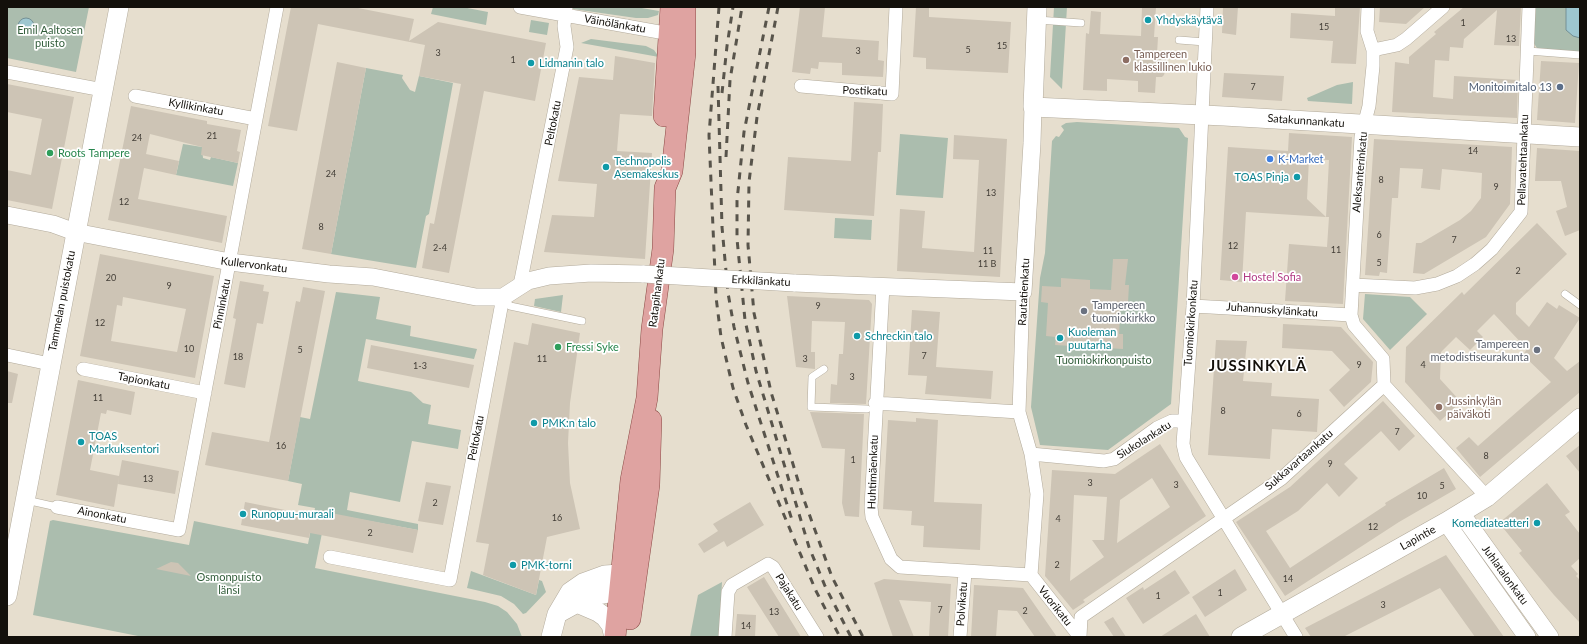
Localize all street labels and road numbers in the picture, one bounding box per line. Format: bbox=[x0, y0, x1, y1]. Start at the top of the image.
street label: Väinölänkatu bbox=[583, 12, 647, 36]
street label: Postikatu bbox=[842, 84, 888, 98]
street label: Kyllikinkatu bbox=[167, 96, 225, 118]
street label: Peltokatu bbox=[542, 99, 564, 147]
street label: Satakunnankatu bbox=[1267, 112, 1345, 130]
street label: Pellavatehtaankatu bbox=[1515, 114, 1531, 206]
street label: Aleksanterinkatu bbox=[1350, 131, 1370, 213]
street label: Tammelan puistokatu bbox=[46, 249, 78, 353]
street label: Kullervonkatu bbox=[220, 254, 288, 276]
street label: Ratapihankatu bbox=[646, 258, 668, 328]
street label: Rautatienkatu bbox=[1016, 258, 1032, 326]
street label: Erkkilänkatu bbox=[731, 273, 791, 289]
street label: Pinninkatu bbox=[211, 278, 233, 330]
street label: Tuomiokirkonkatu bbox=[1181, 279, 1201, 367]
street label: Juhannuskylänkatu bbox=[1226, 300, 1318, 320]
street label: Tapionkatu bbox=[117, 369, 171, 393]
street label: Peltokatu bbox=[465, 414, 487, 462]
street label: Siukolankatu bbox=[1114, 418, 1174, 462]
street label: Sukkavartaankatu bbox=[1262, 427, 1336, 493]
street label: Huhtimäenkatu bbox=[865, 434, 881, 510]
street label: Ainonkatu bbox=[76, 504, 128, 526]
street label: Lapintie bbox=[1398, 523, 1438, 553]
street label: Juhlatalonkatu bbox=[1479, 543, 1531, 607]
street label: Pajakatu bbox=[773, 571, 805, 613]
street label: Polvikatu bbox=[954, 581, 970, 627]
street label: Vuorikatu bbox=[1035, 583, 1075, 629]

